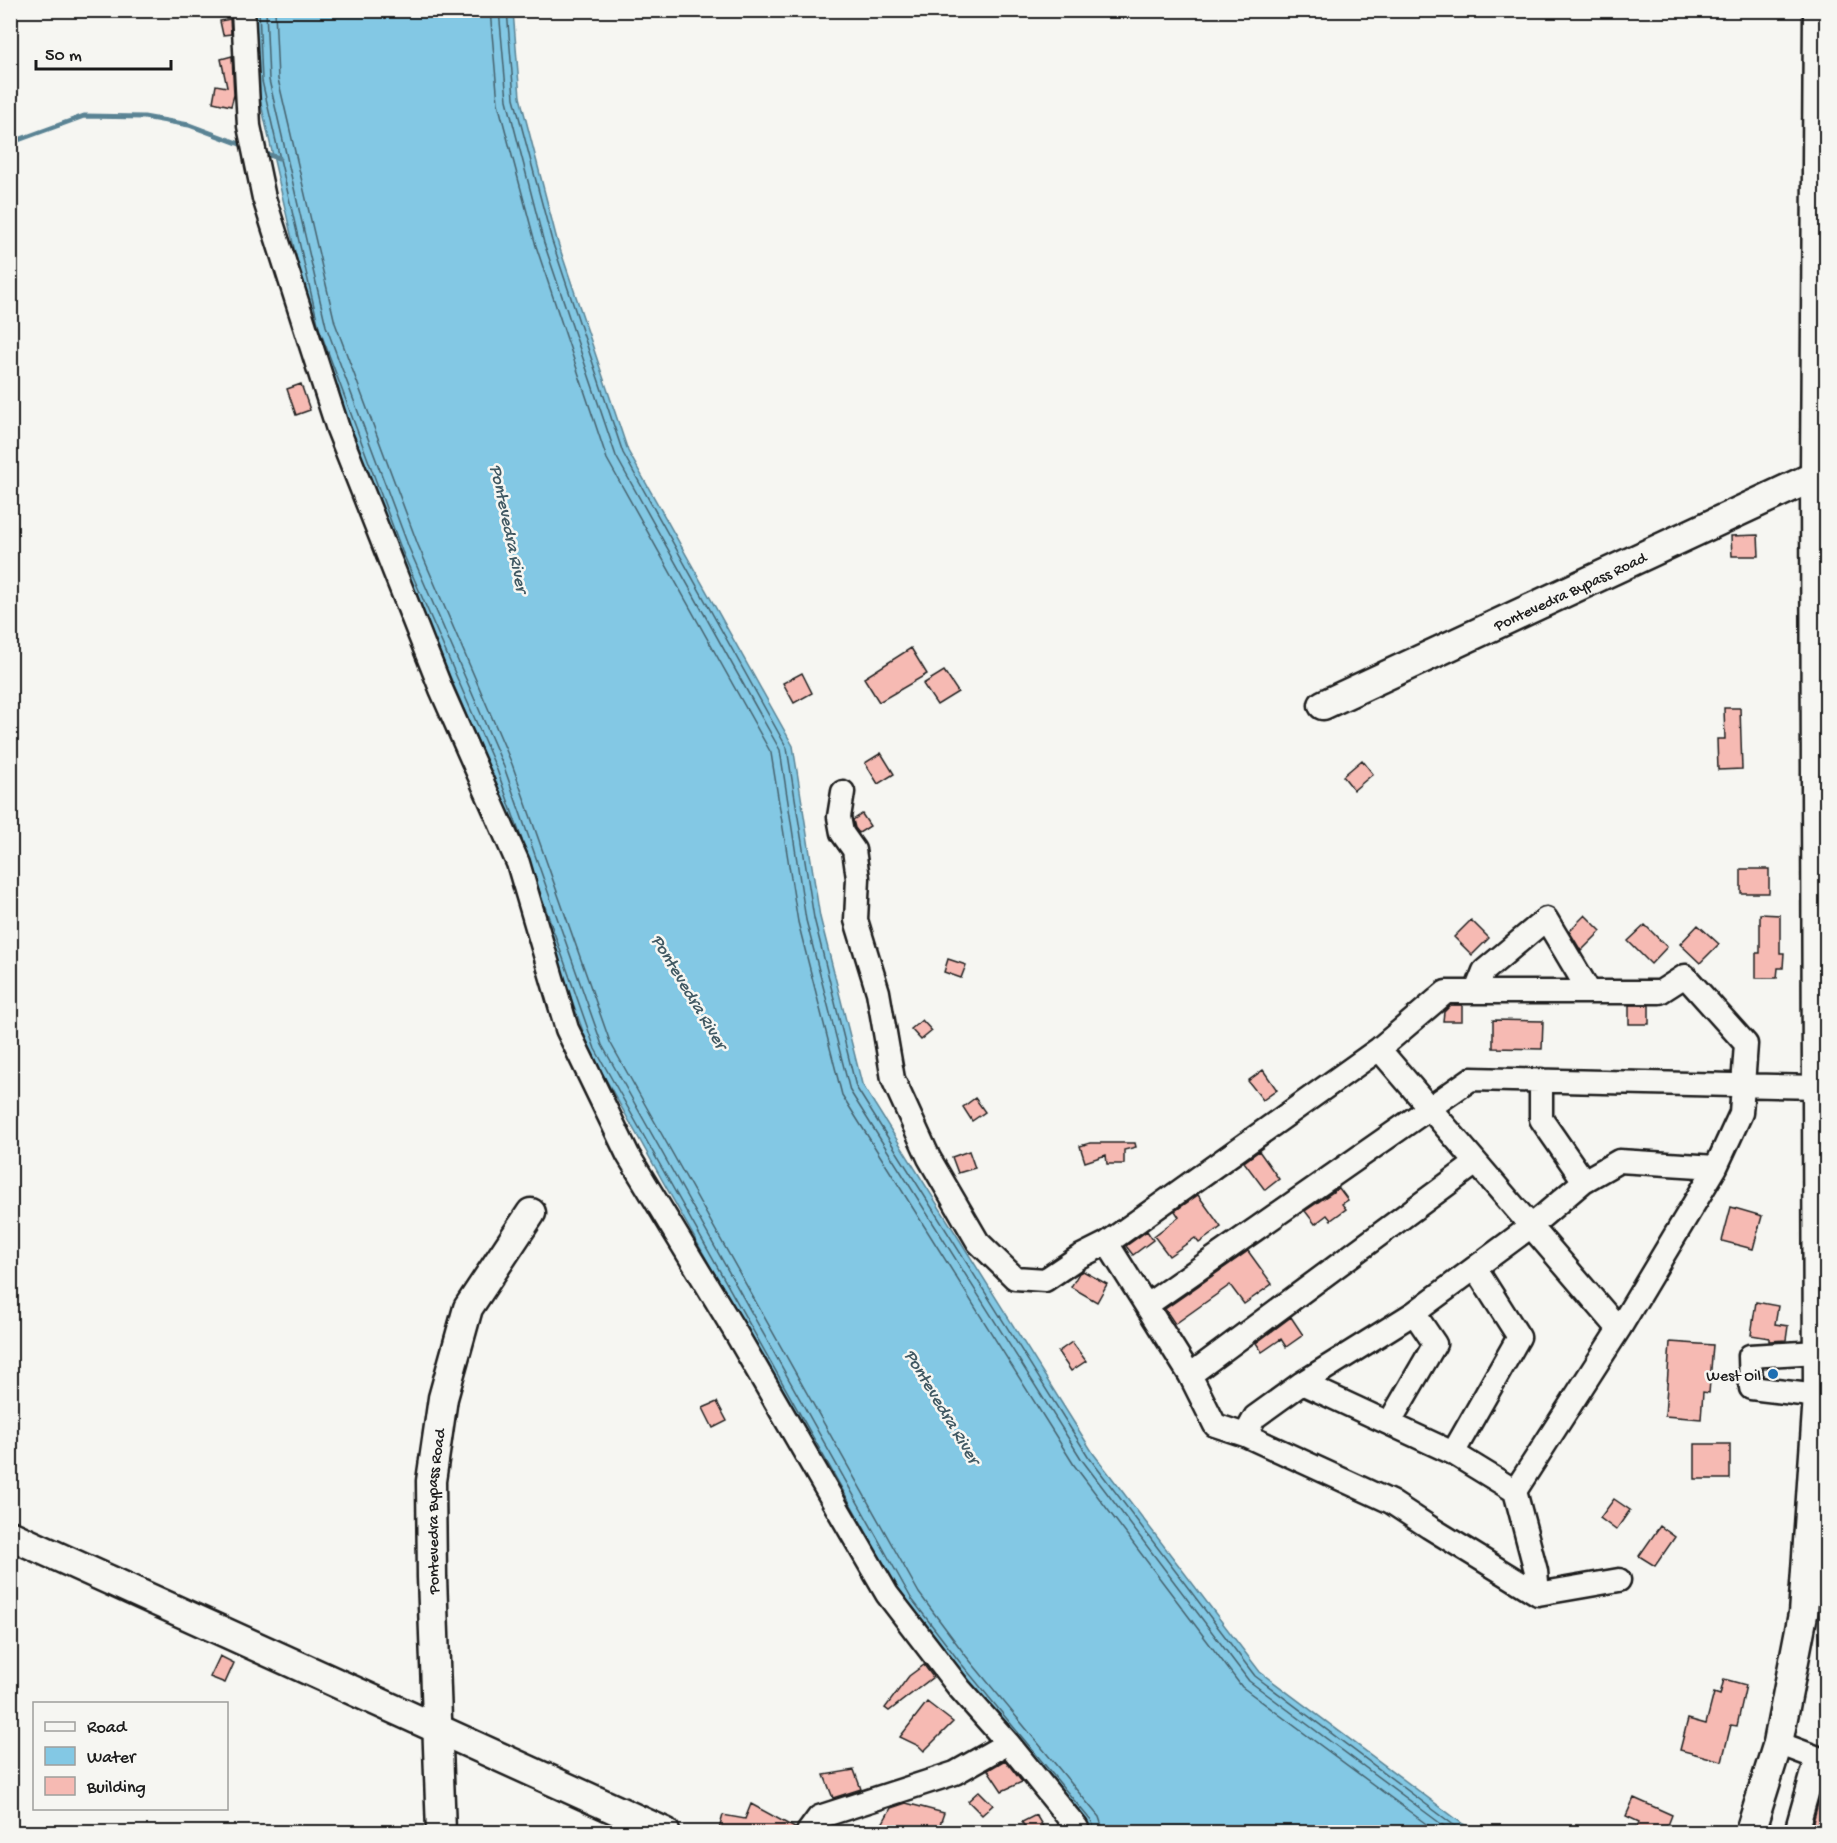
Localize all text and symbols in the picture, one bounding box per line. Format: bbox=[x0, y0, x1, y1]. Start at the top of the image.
scale bar bbox=[36, 33, 171, 71]
text: 50 m bbox=[45, 46, 82, 67]
water label: Pontevedra River bbox=[484, 463, 532, 598]
street label: Pontevedra Bypass Road bbox=[1491, 549, 1652, 637]
water label: Pontevedra River bbox=[645, 931, 732, 1056]
water label: Pontevedra River bbox=[898, 1346, 985, 1471]
marker: West Oil bbox=[1766, 1367, 1780, 1381]
place label: West Oil bbox=[1706, 1368, 1761, 1387]
street label: Pontevedra Bypass Road bbox=[425, 1426, 452, 1595]
legend bbox=[33, 1702, 228, 1810]
text: Road bbox=[87, 1718, 128, 1739]
text: Water bbox=[87, 1748, 137, 1769]
text: Building bbox=[86, 1778, 146, 1799]

